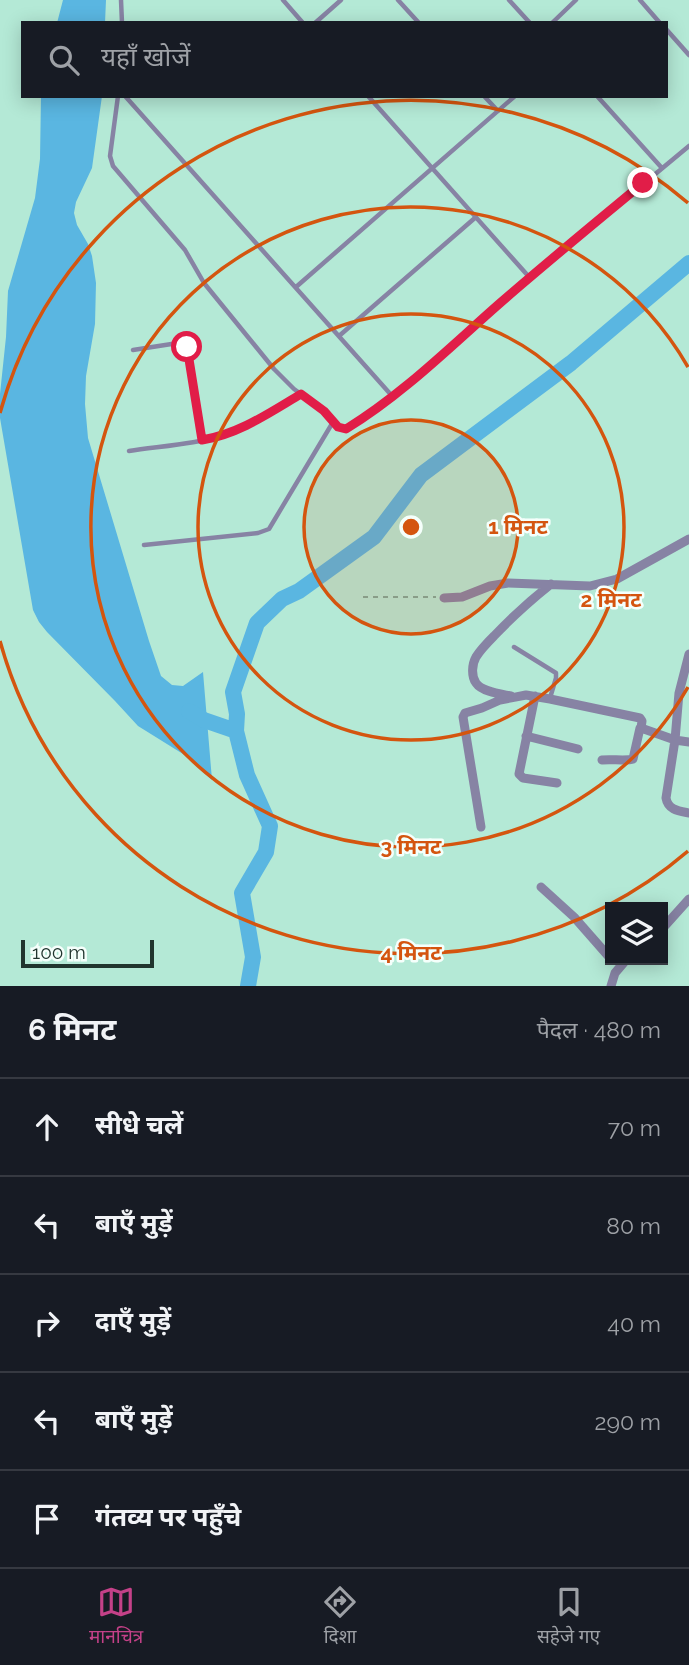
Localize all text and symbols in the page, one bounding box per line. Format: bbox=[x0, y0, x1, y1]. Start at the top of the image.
search box bbox=[21, 21, 668, 98]
icon: search bbox=[45, 41, 83, 79]
text: यहाँ खोजें bbox=[101, 42, 191, 72]
route end bbox=[627, 167, 658, 198]
route start bbox=[171, 331, 202, 362]
text: 1 मिनट bbox=[488, 514, 548, 539]
centre of rings bbox=[399, 515, 423, 539]
text: 2 मिनट bbox=[581, 587, 642, 612]
text: 3 मिनट bbox=[381, 834, 442, 859]
map controls bbox=[605, 902, 668, 965]
button: layers bbox=[605, 902, 668, 965]
scale bar bbox=[21, 937, 154, 969]
text: 4 मिनट bbox=[380, 940, 442, 965]
text: 100 m bbox=[32, 941, 86, 963]
text: 6 मिनट bbox=[28, 1012, 116, 1047]
text: पैदल · 480 m bbox=[537, 1016, 661, 1043]
icon: ahead bbox=[28, 1108, 66, 1146]
text: सीधे चलें bbox=[95, 1110, 183, 1140]
text: 70 m bbox=[608, 1114, 661, 1141]
icon: left bbox=[28, 1206, 66, 1244]
text: बाएँ मुड़ें bbox=[95, 1208, 173, 1238]
text: 80 m bbox=[606, 1212, 661, 1239]
icon: right bbox=[28, 1304, 66, 1342]
text: दाएँ मुड़ें bbox=[95, 1306, 171, 1336]
text: 40 m bbox=[607, 1310, 661, 1337]
icon: left bbox=[28, 1402, 66, 1440]
text: बाएँ मुड़ें bbox=[95, 1404, 173, 1434]
text: 290 m bbox=[594, 1408, 661, 1435]
icon: arrive bbox=[28, 1500, 66, 1538]
text: गंतव्य पर पहुँचे bbox=[95, 1502, 241, 1532]
tab: मानचित्र bbox=[89, 1583, 143, 1651]
tab: दिशा bbox=[321, 1583, 359, 1651]
tab: सहेजे गए bbox=[537, 1583, 600, 1651]

